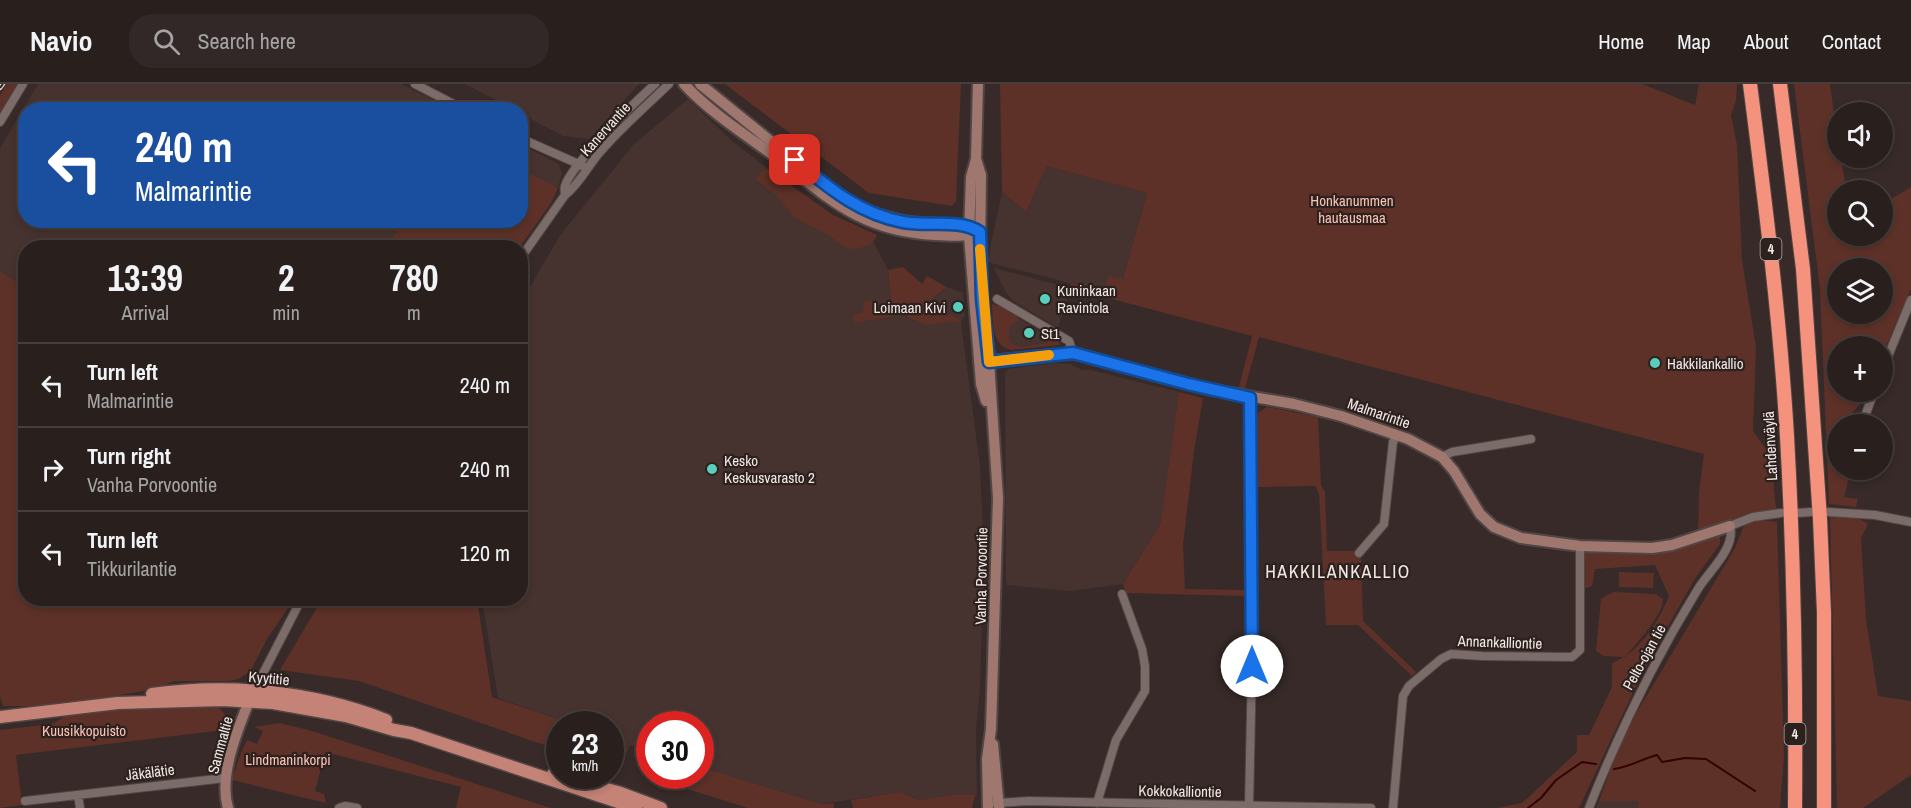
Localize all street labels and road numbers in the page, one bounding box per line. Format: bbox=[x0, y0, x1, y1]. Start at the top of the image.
street label: Kanervantie bbox=[575, 97, 635, 161]
road number: 4 bbox=[1760, 238, 1782, 260]
street label: Malmarintie bbox=[1345, 393, 1413, 434]
street label: Lahdenväylä bbox=[1758, 410, 1782, 481]
street label: Vanha Porvoontie bbox=[970, 527, 992, 625]
street label: Pelto-ojan tie bbox=[1617, 620, 1671, 694]
street label: Annankalliontie bbox=[1456, 630, 1543, 654]
street label: Kyytitie bbox=[248, 666, 291, 690]
street label: Sammaltie bbox=[202, 714, 238, 776]
road number: 4 bbox=[1784, 723, 1806, 745]
street label: Jäkälätie bbox=[124, 759, 176, 785]
street label: Kokkokalliontie bbox=[1138, 780, 1222, 802]

